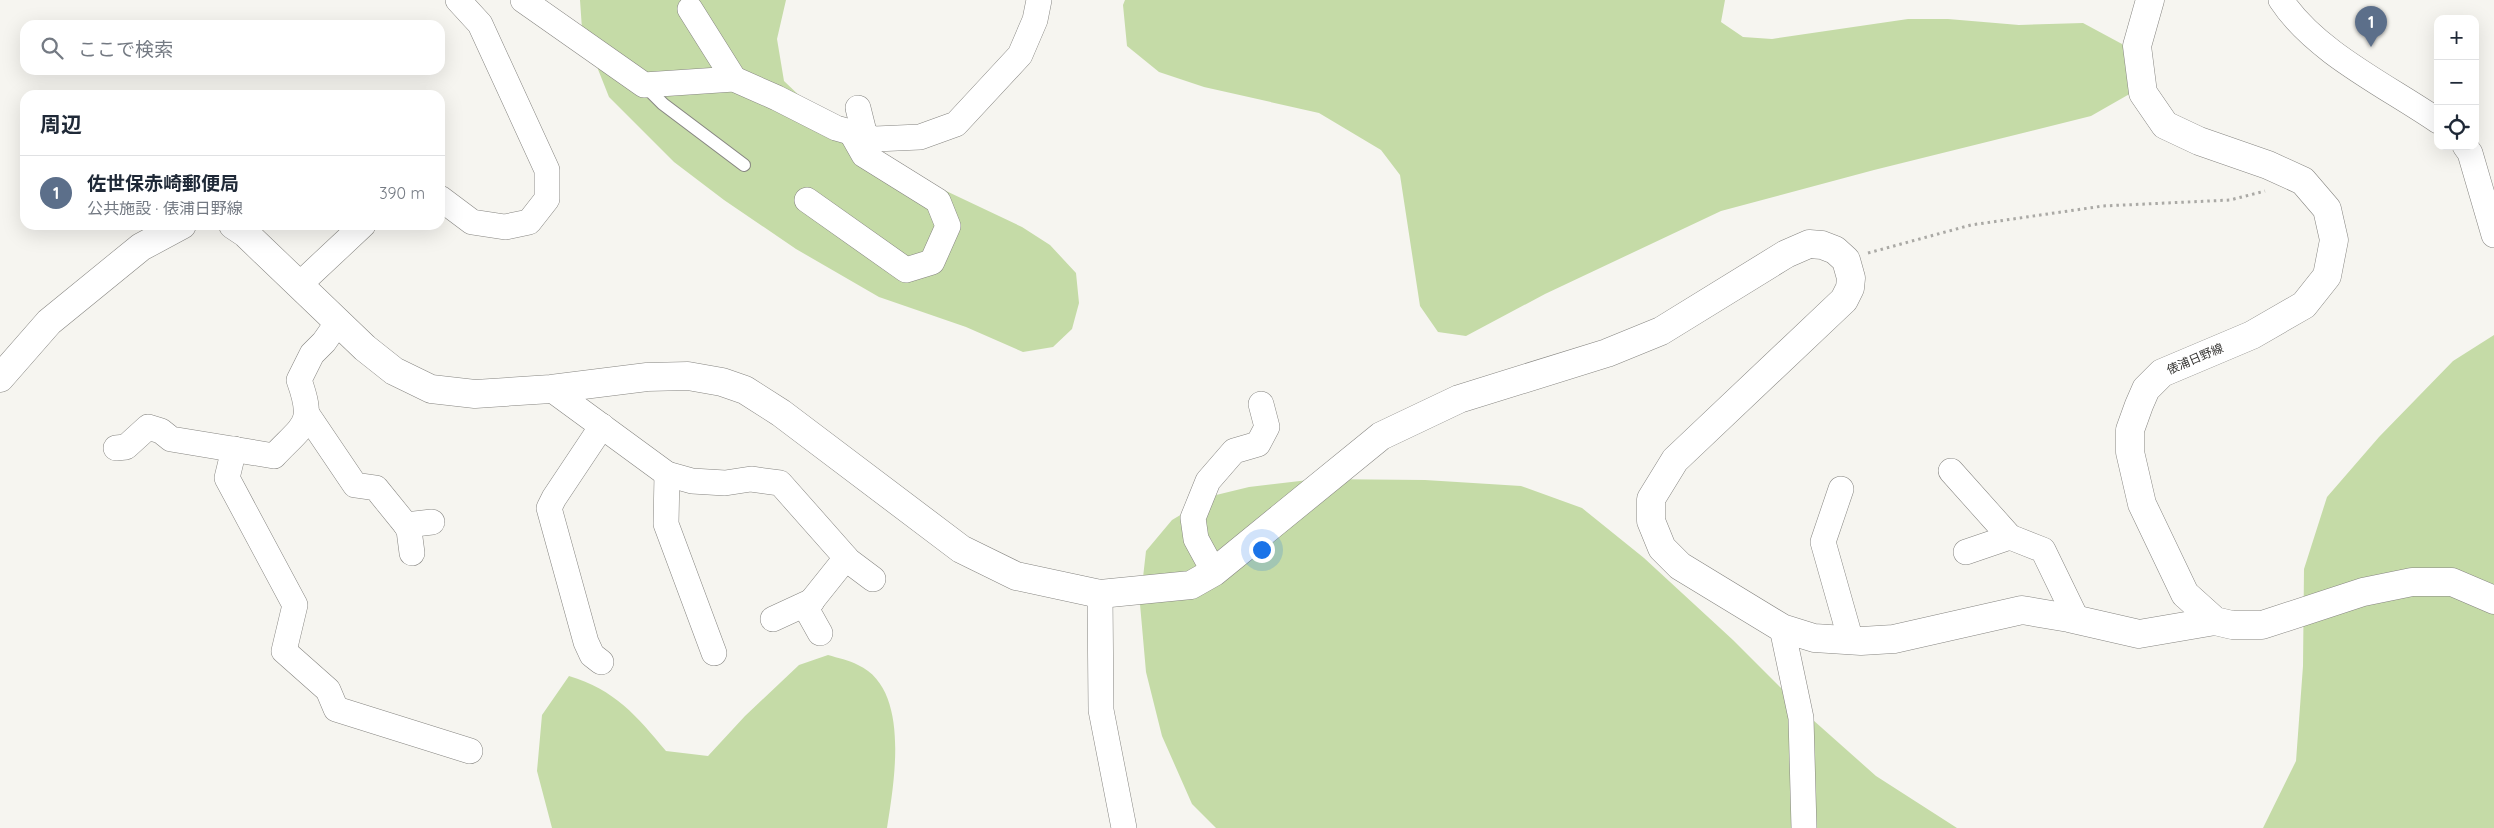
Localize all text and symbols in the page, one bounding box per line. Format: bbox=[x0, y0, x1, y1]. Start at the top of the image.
pin: 1 bbox=[2355, 6, 2387, 47]
map controls bbox=[2434, 15, 2479, 150]
button: + bbox=[2434, 15, 2479, 60]
search box bbox=[20, 20, 445, 75]
icon: search bbox=[38, 34, 66, 62]
text: ここで検索 bbox=[78, 37, 173, 61]
button: − bbox=[2434, 60, 2479, 105]
button: locate bbox=[2434, 105, 2479, 150]
text: 周辺 bbox=[40, 111, 82, 137]
text: 佐世保赤崎郵便局 bbox=[87, 171, 239, 195]
text: 1 bbox=[53, 183, 59, 203]
text: 390 m bbox=[379, 183, 425, 203]
text: 公共施設 · 俵浦日野線 bbox=[87, 198, 243, 218]
street label: 俵浦日野線 bbox=[2164, 340, 2225, 377]
your location bbox=[1249, 537, 1275, 563]

